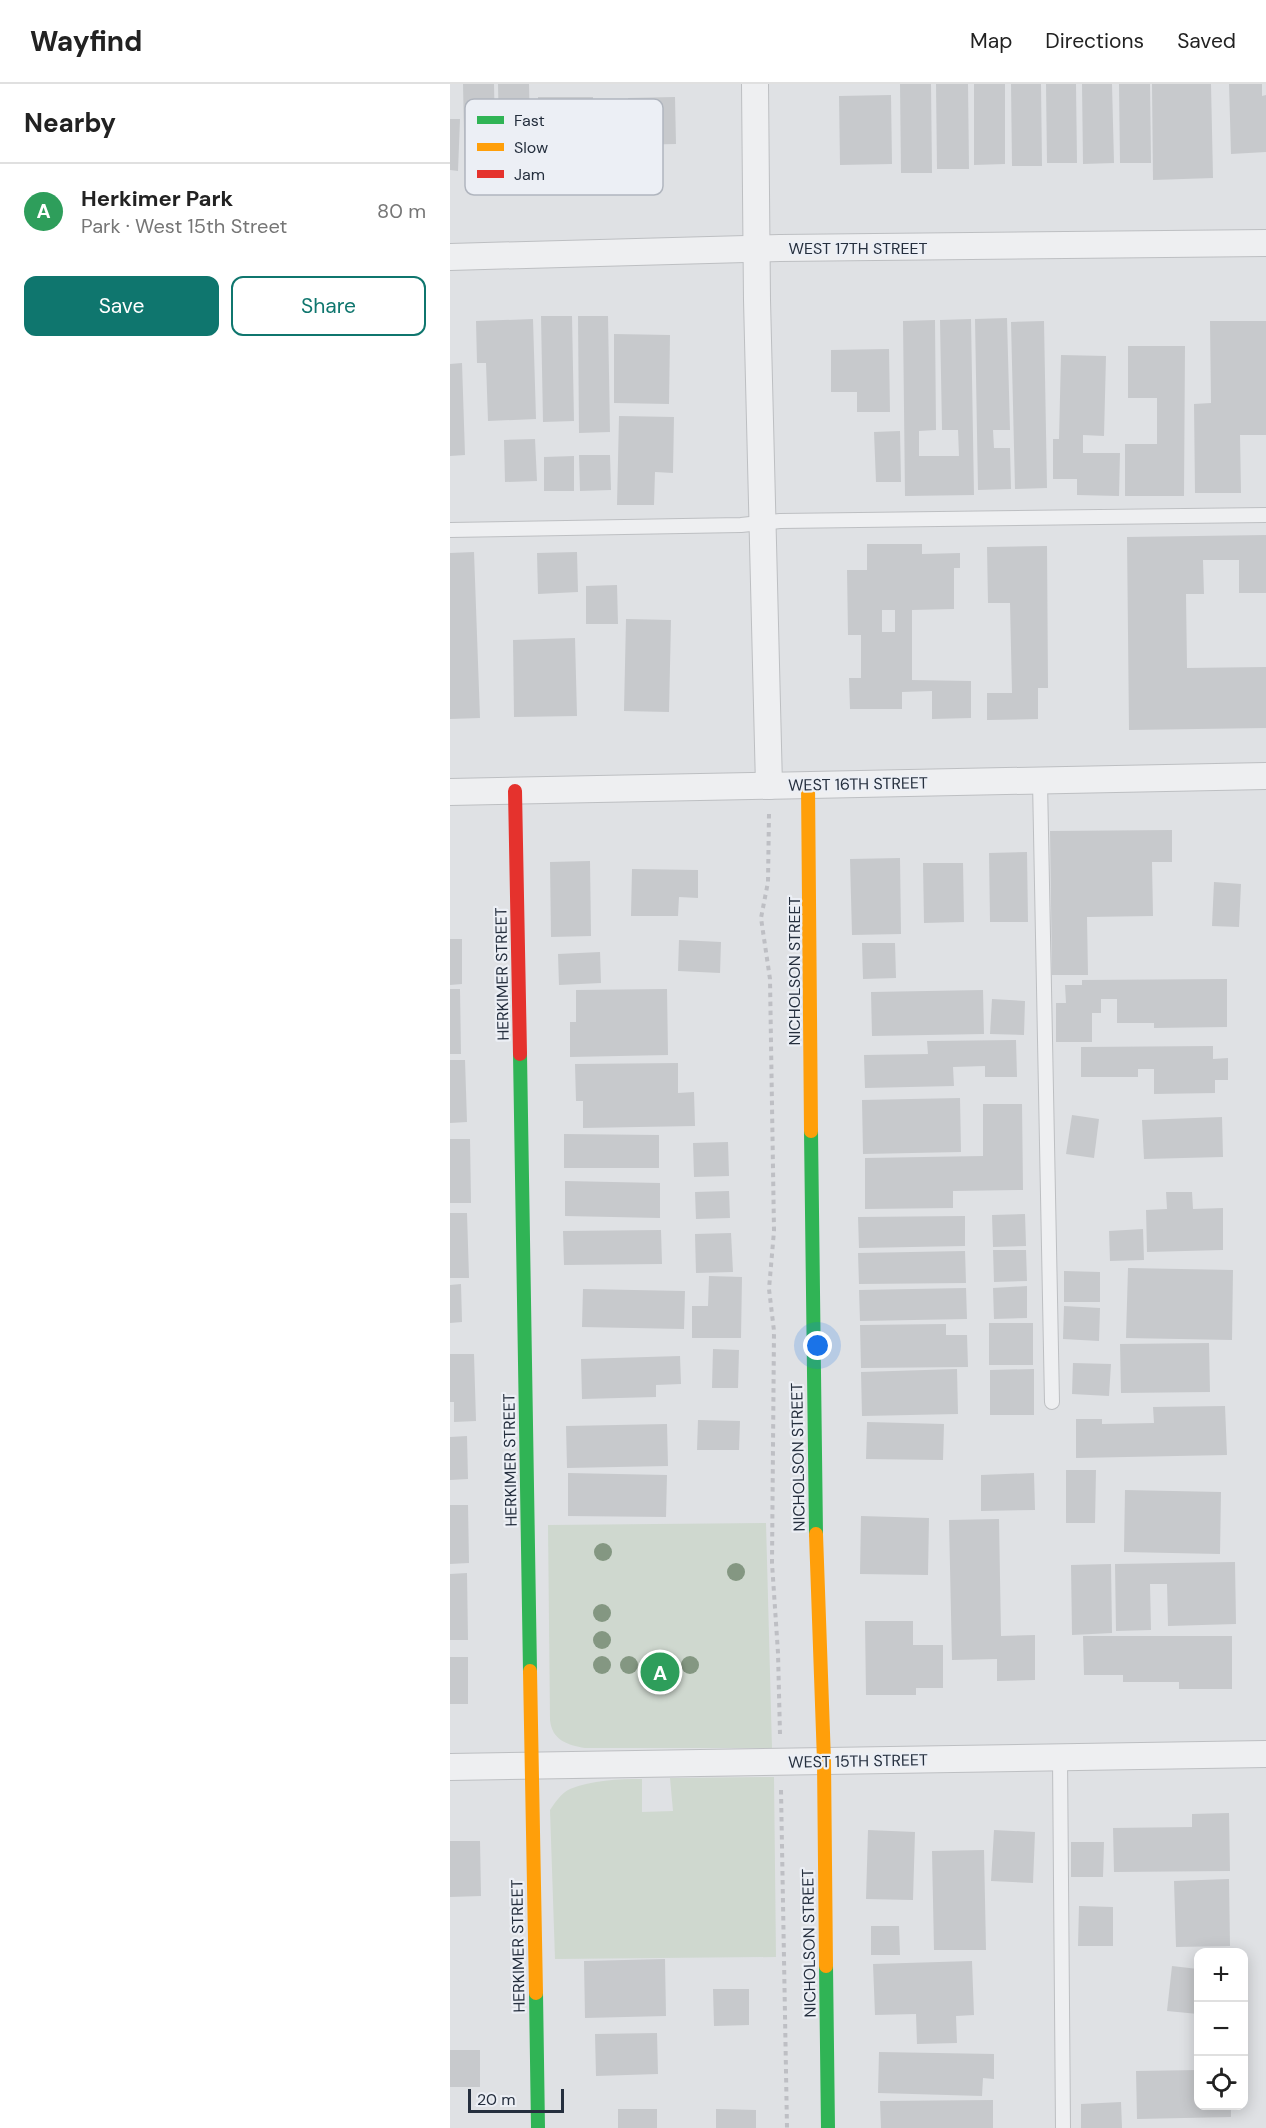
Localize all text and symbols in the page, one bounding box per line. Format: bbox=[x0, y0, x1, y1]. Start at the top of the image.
text: Wayfind bbox=[30, 23, 142, 60]
text: Map bbox=[970, 27, 1012, 55]
text: Directions bbox=[1045, 27, 1144, 55]
text: Saved bbox=[1177, 27, 1236, 55]
legend bbox=[465, 99, 663, 195]
text: Nearby bbox=[24, 106, 116, 140]
text: Fast bbox=[514, 110, 545, 131]
text: Slow bbox=[514, 137, 548, 158]
text: Jam bbox=[514, 164, 545, 185]
text: Herkimer Park bbox=[81, 184, 233, 213]
text: A bbox=[36, 198, 51, 224]
text: 80 m bbox=[377, 198, 426, 224]
text: Park · West 15th Street bbox=[81, 213, 287, 239]
street label: WEST 17TH STREET bbox=[789, 238, 928, 259]
button: Save bbox=[24, 276, 219, 336]
button: Share bbox=[231, 276, 426, 336]
street label: WEST 16TH STREET bbox=[788, 772, 928, 796]
street label: NICHOLSON STREET bbox=[784, 896, 805, 1046]
street label: HERKIMER STREET bbox=[490, 907, 514, 1041]
your location bbox=[803, 1331, 832, 1360]
street label: NICHOLSON STREET bbox=[786, 1382, 810, 1532]
street label: HERKIMER STREET bbox=[498, 1393, 522, 1527]
pin: A bbox=[640, 1650, 680, 1694]
street label: WEST 15TH STREET bbox=[788, 1749, 928, 1773]
street label: NICHOLSON STREET bbox=[797, 1868, 821, 2018]
street label: HERKIMER STREET bbox=[506, 1879, 530, 2013]
map controls bbox=[1194, 1948, 1248, 2110]
button: + bbox=[1194, 1948, 1248, 2002]
button: − bbox=[1194, 2002, 1248, 2056]
button: locate bbox=[1194, 2056, 1248, 2110]
scale bar bbox=[468, 2086, 564, 2114]
text: 20 m bbox=[477, 2089, 516, 2110]

